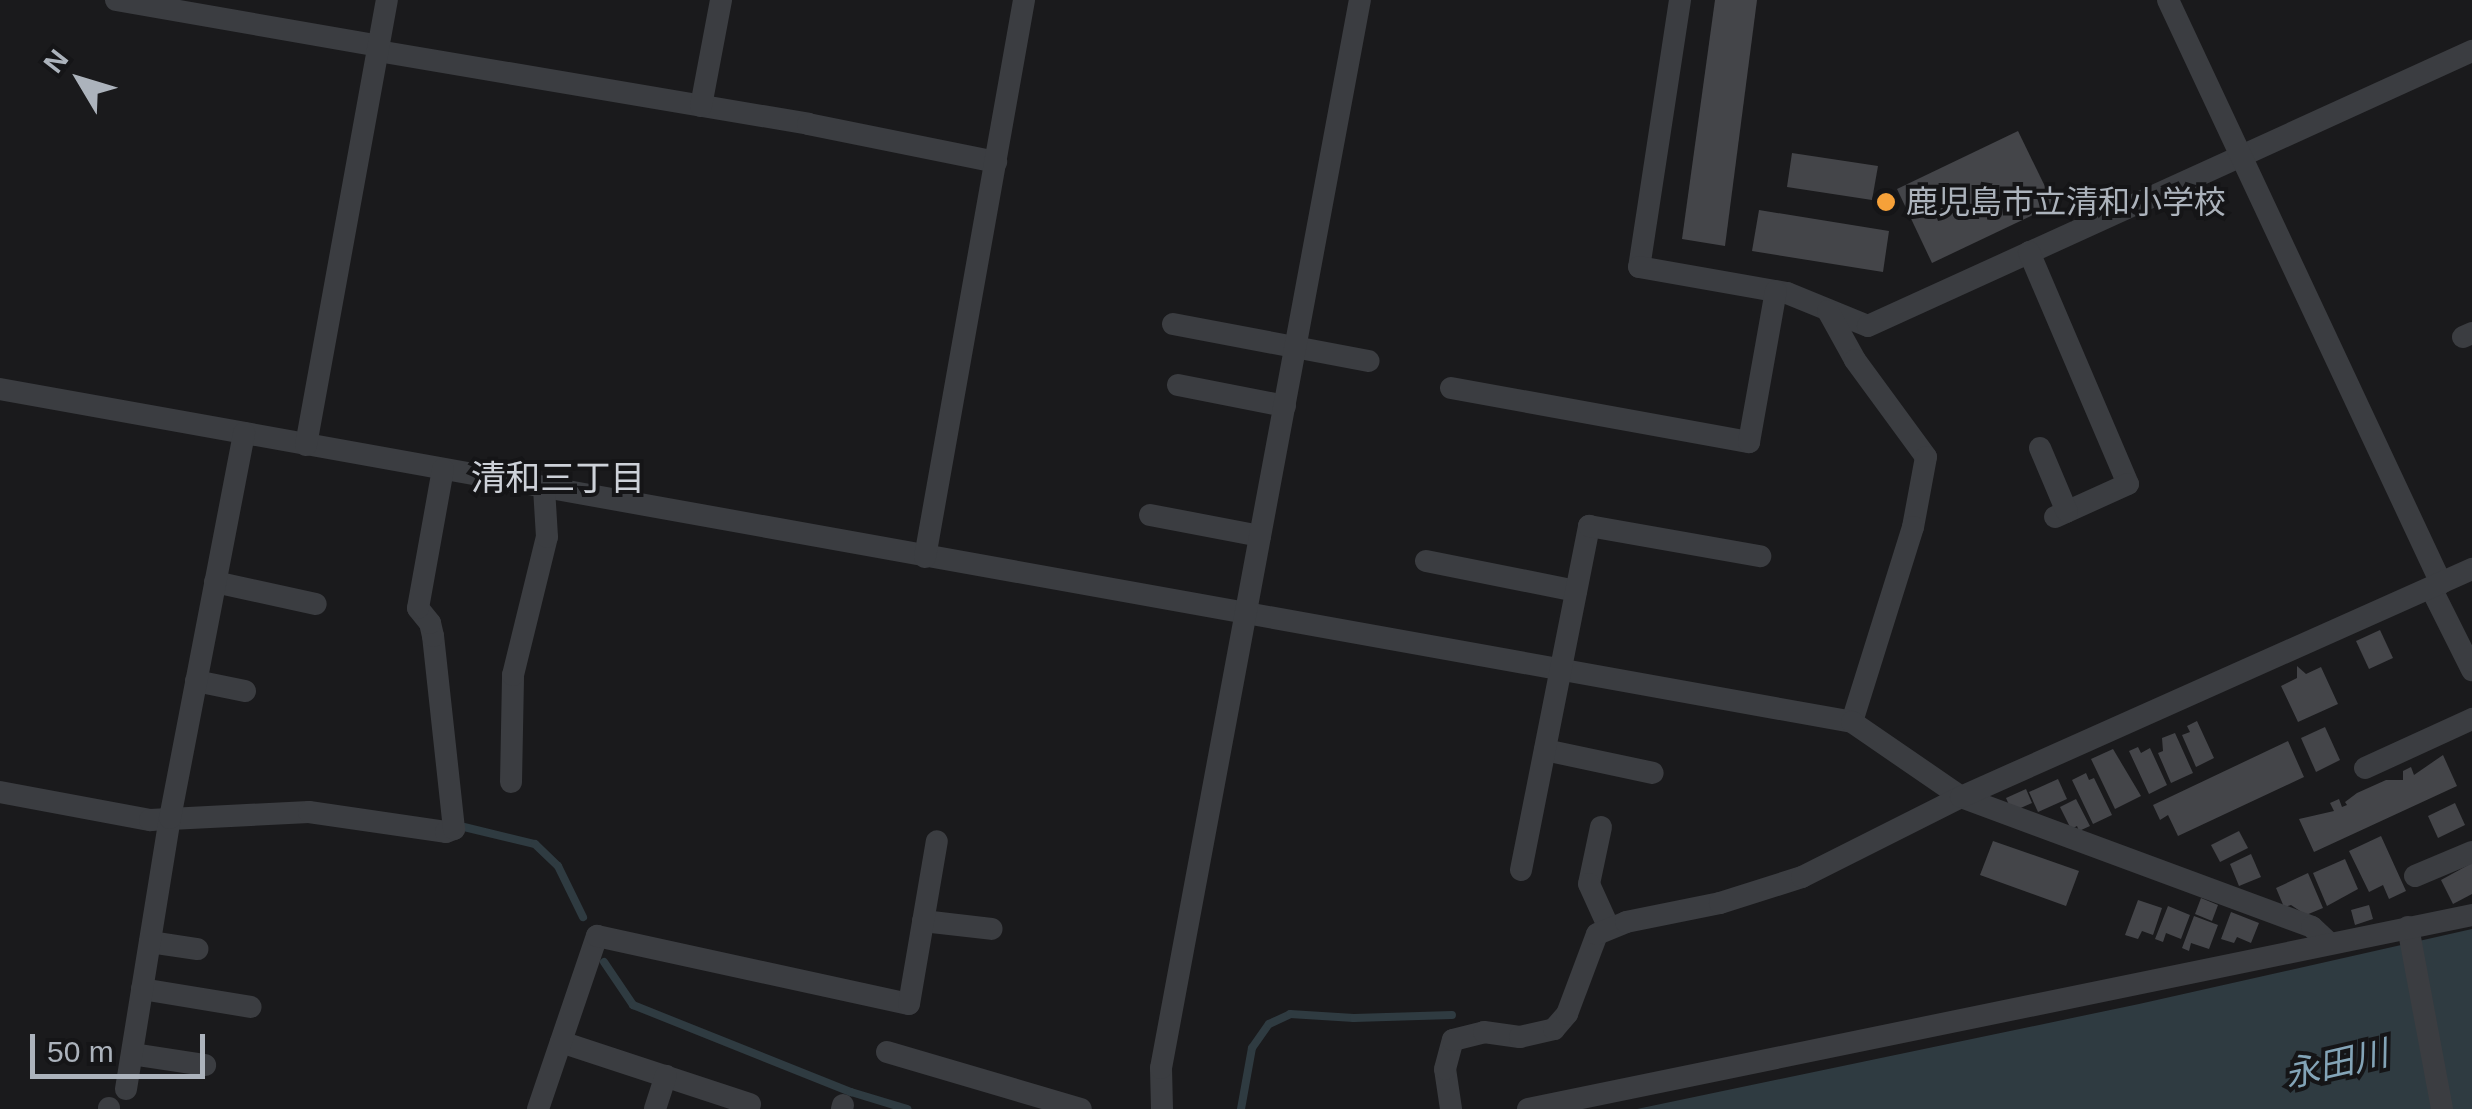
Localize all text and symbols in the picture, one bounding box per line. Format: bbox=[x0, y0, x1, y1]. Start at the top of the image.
north arrow bbox=[30, 30, 130, 130]
text: N bbox=[38, 44, 74, 79]
place label: 鹿児島市立清和小学校 bbox=[1906, 183, 2226, 221]
marker: 鹿児島市立清和小学校 bbox=[1875, 191, 1897, 213]
district label: 清和三丁目 bbox=[471, 457, 645, 499]
scale bar bbox=[35, 1014, 210, 1076]
water label: 永田川 bbox=[2280, 1032, 2392, 1096]
text: 50 m bbox=[47, 1035, 114, 1068]

